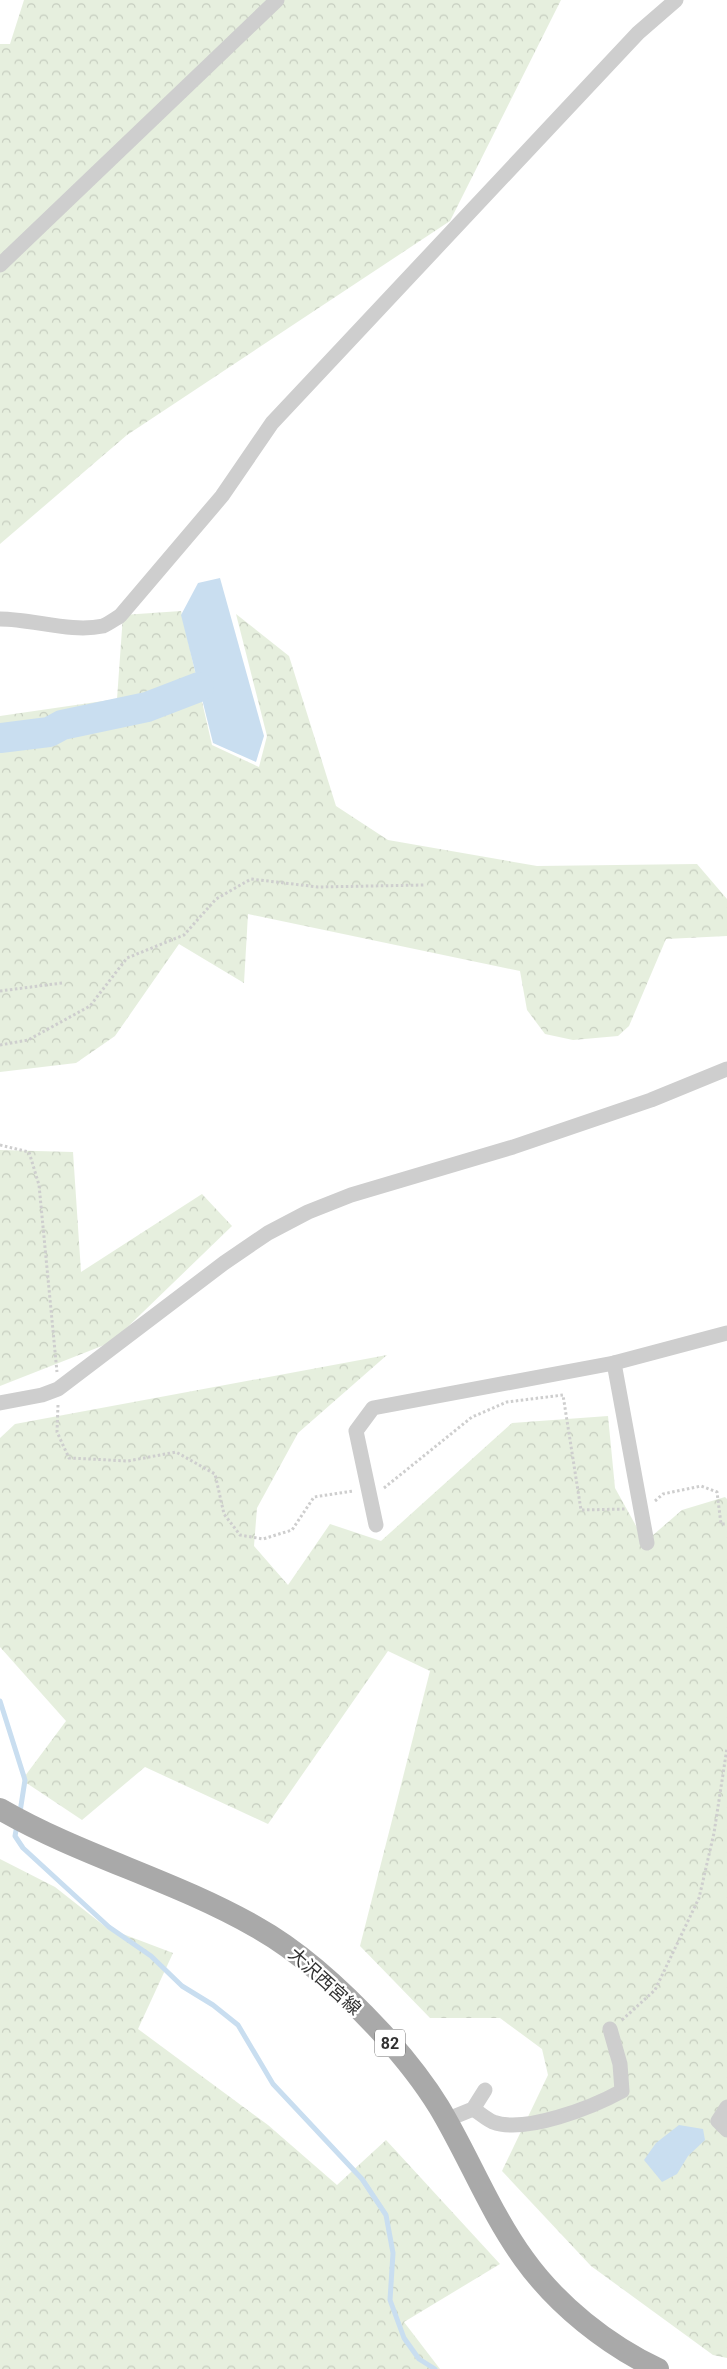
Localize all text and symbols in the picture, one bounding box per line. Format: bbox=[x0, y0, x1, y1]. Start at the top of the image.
street label: 大沢西宮線 bbox=[285, 1943, 365, 2019]
road number: 82 bbox=[375, 2030, 405, 2056]

